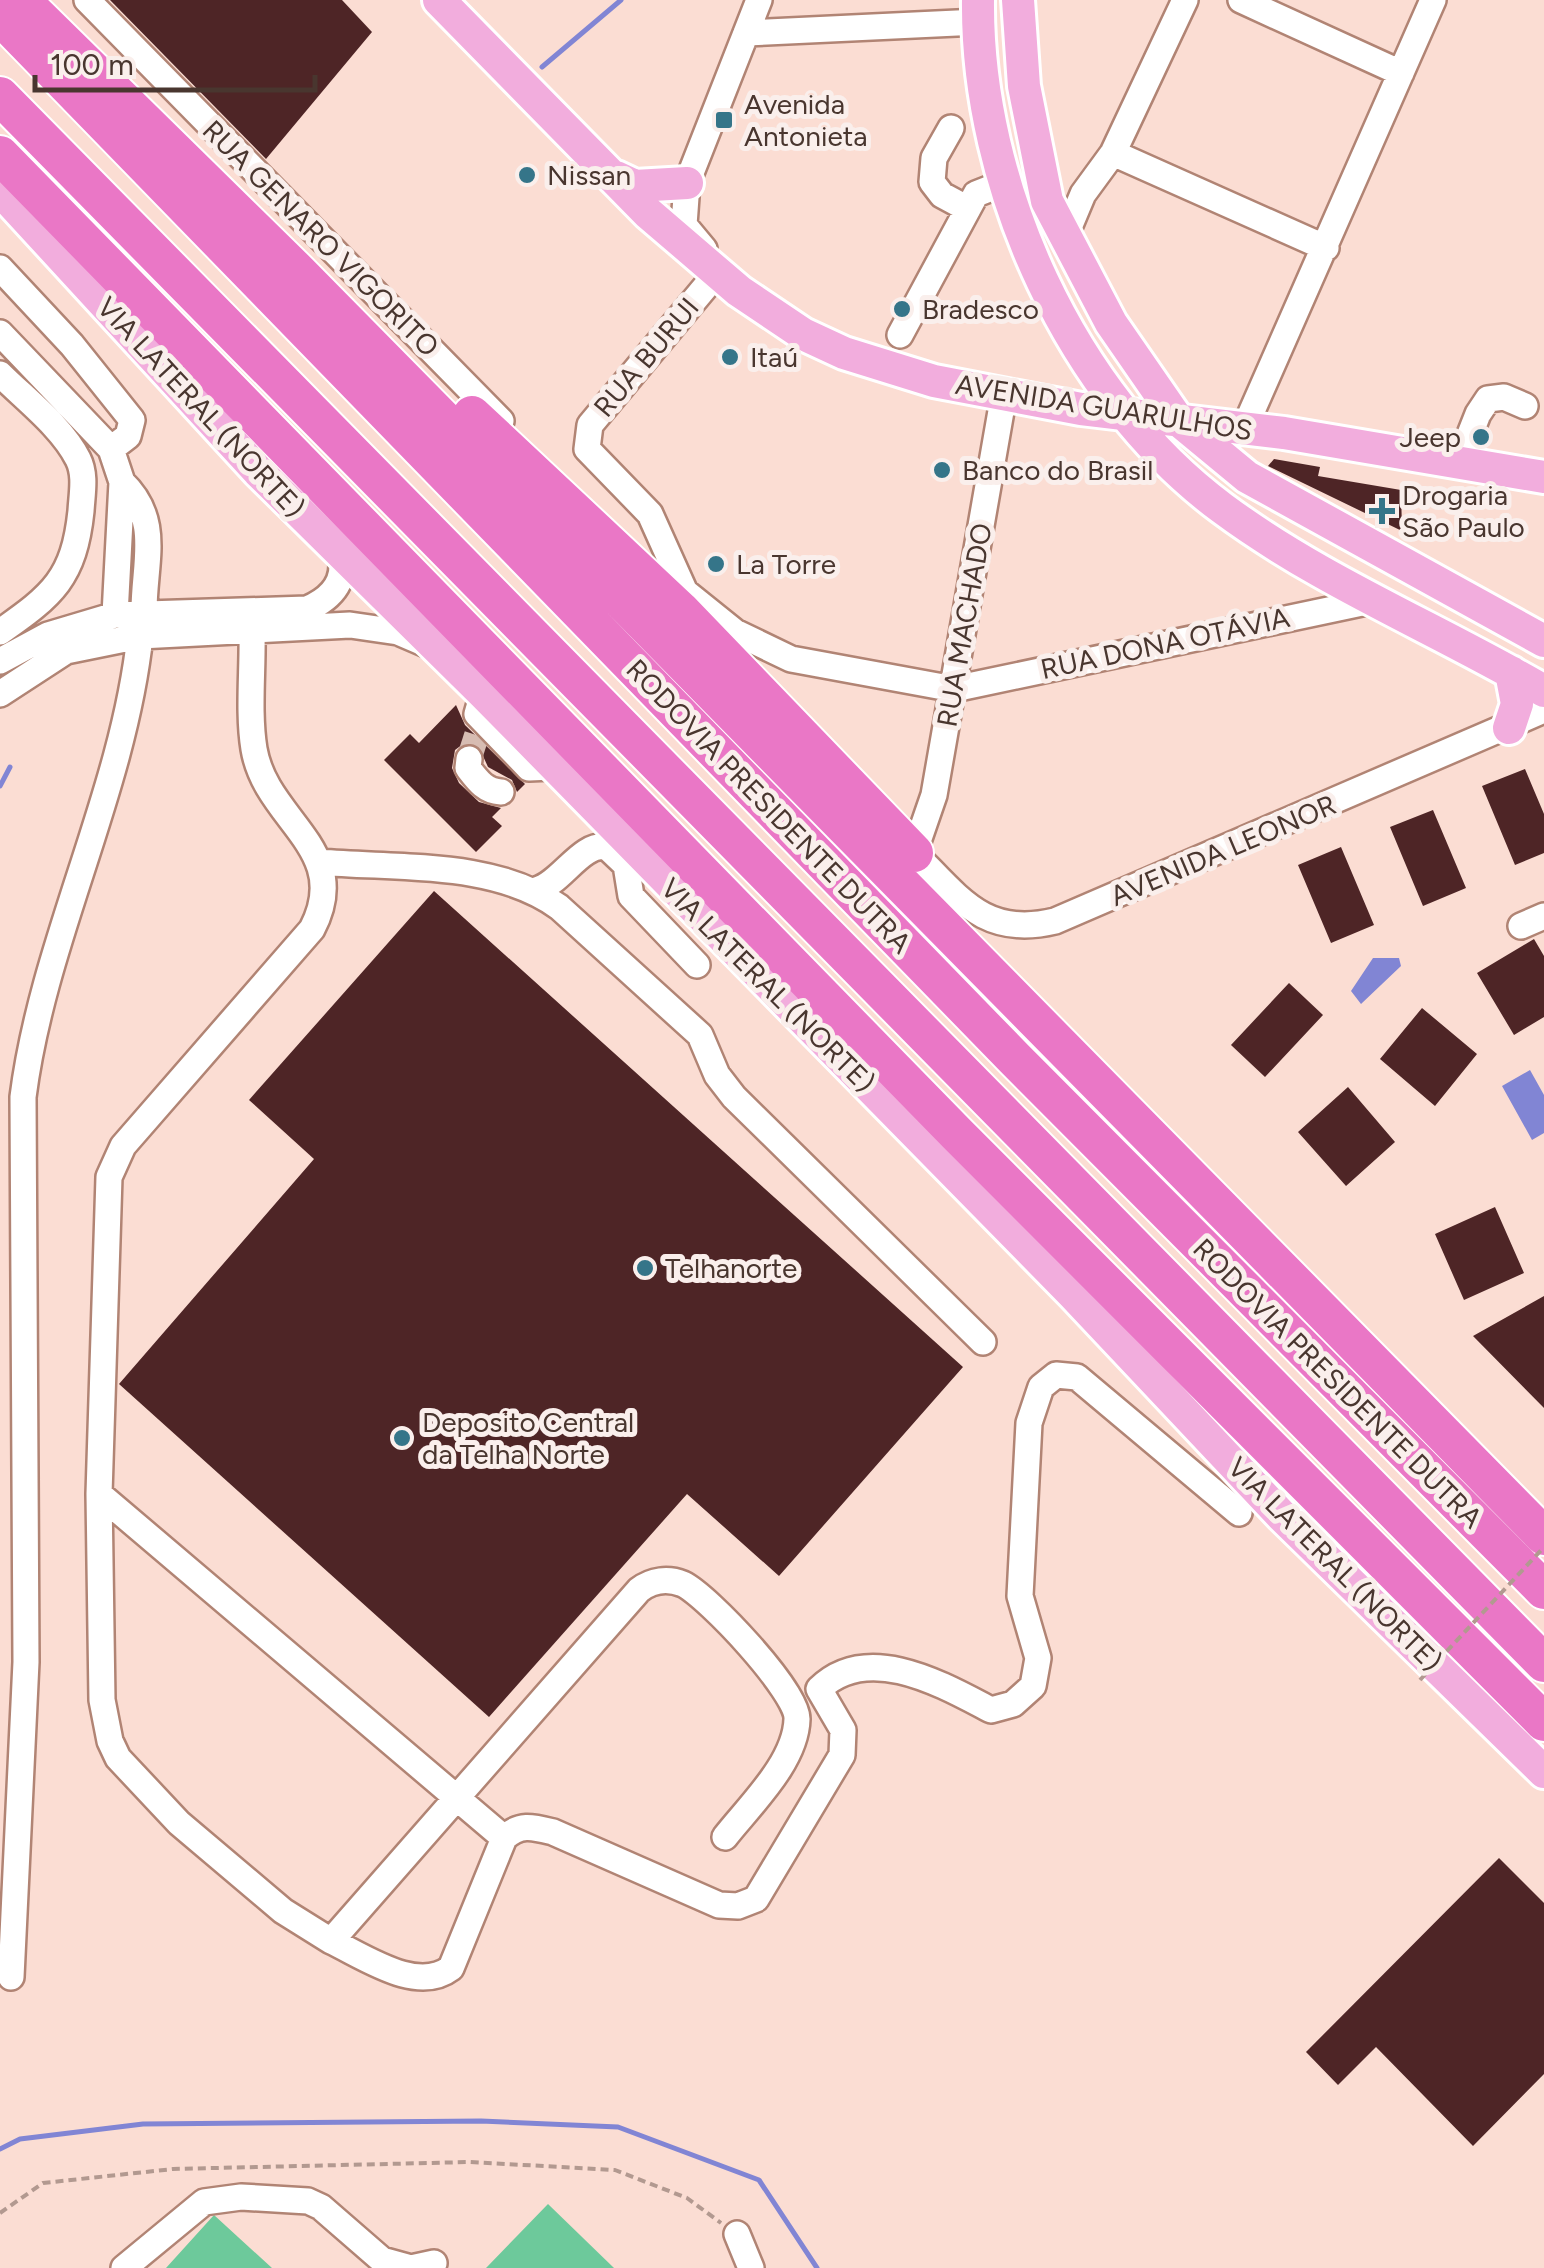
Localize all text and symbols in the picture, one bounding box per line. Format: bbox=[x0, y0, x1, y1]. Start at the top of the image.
scale bar bbox=[35, 30, 315, 92]
text: 100 m bbox=[50, 46, 134, 83]
place label: Avenida Antonieta bbox=[744, 87, 868, 153]
marker: Avenida Antonieta bbox=[713, 109, 735, 131]
street label: RUA GENARO VIGORITO bbox=[196, 113, 446, 363]
place label: Nissan bbox=[547, 158, 631, 192]
marker: Nissan bbox=[516, 164, 538, 186]
street label: VIA LATERAL (NORTE) bbox=[90, 290, 312, 524]
street label: RUA BURUI bbox=[586, 291, 706, 423]
place label: Bradesco bbox=[922, 292, 1039, 326]
marker: Bradesco bbox=[891, 298, 913, 320]
place label: Itaú bbox=[750, 340, 798, 374]
marker: Itaú bbox=[719, 346, 741, 368]
street label: AVENIDA GUARULHOS bbox=[953, 367, 1255, 447]
place label: Jeep bbox=[1399, 420, 1461, 454]
marker: Jeep bbox=[1470, 426, 1492, 448]
place label: Banco do Brasil bbox=[962, 453, 1153, 487]
marker: Banco do Brasil bbox=[931, 459, 953, 481]
place label: Drogaria São Paulo bbox=[1402, 478, 1525, 544]
marker: Drogaria São Paulo bbox=[1371, 500, 1393, 522]
street label: RUA MACHADO bbox=[929, 520, 999, 730]
place label: La Torre bbox=[736, 547, 836, 581]
marker: La Torre bbox=[705, 553, 727, 575]
street label: RUA DONA OTÁVIA bbox=[1037, 600, 1293, 686]
street label: RODOVIA PRESIDENTE DUTRA bbox=[620, 652, 919, 960]
street label: AVENIDA LEONOR bbox=[1105, 787, 1341, 913]
street label: VIA LATERAL (NORTE) bbox=[654, 871, 882, 1099]
street label: RODOVIA PRESIDENTE DUTRA bbox=[1186, 1231, 1490, 1535]
place label: Telhanorte bbox=[665, 1251, 797, 1285]
marker: Telhanorte bbox=[634, 1257, 656, 1279]
place label: Deposito Central da Telha Norte bbox=[422, 1405, 634, 1471]
marker: Deposito Central da Telha Norte bbox=[391, 1427, 413, 1449]
street label: VIA LATERAL (NORTE) bbox=[1221, 1450, 1449, 1678]

